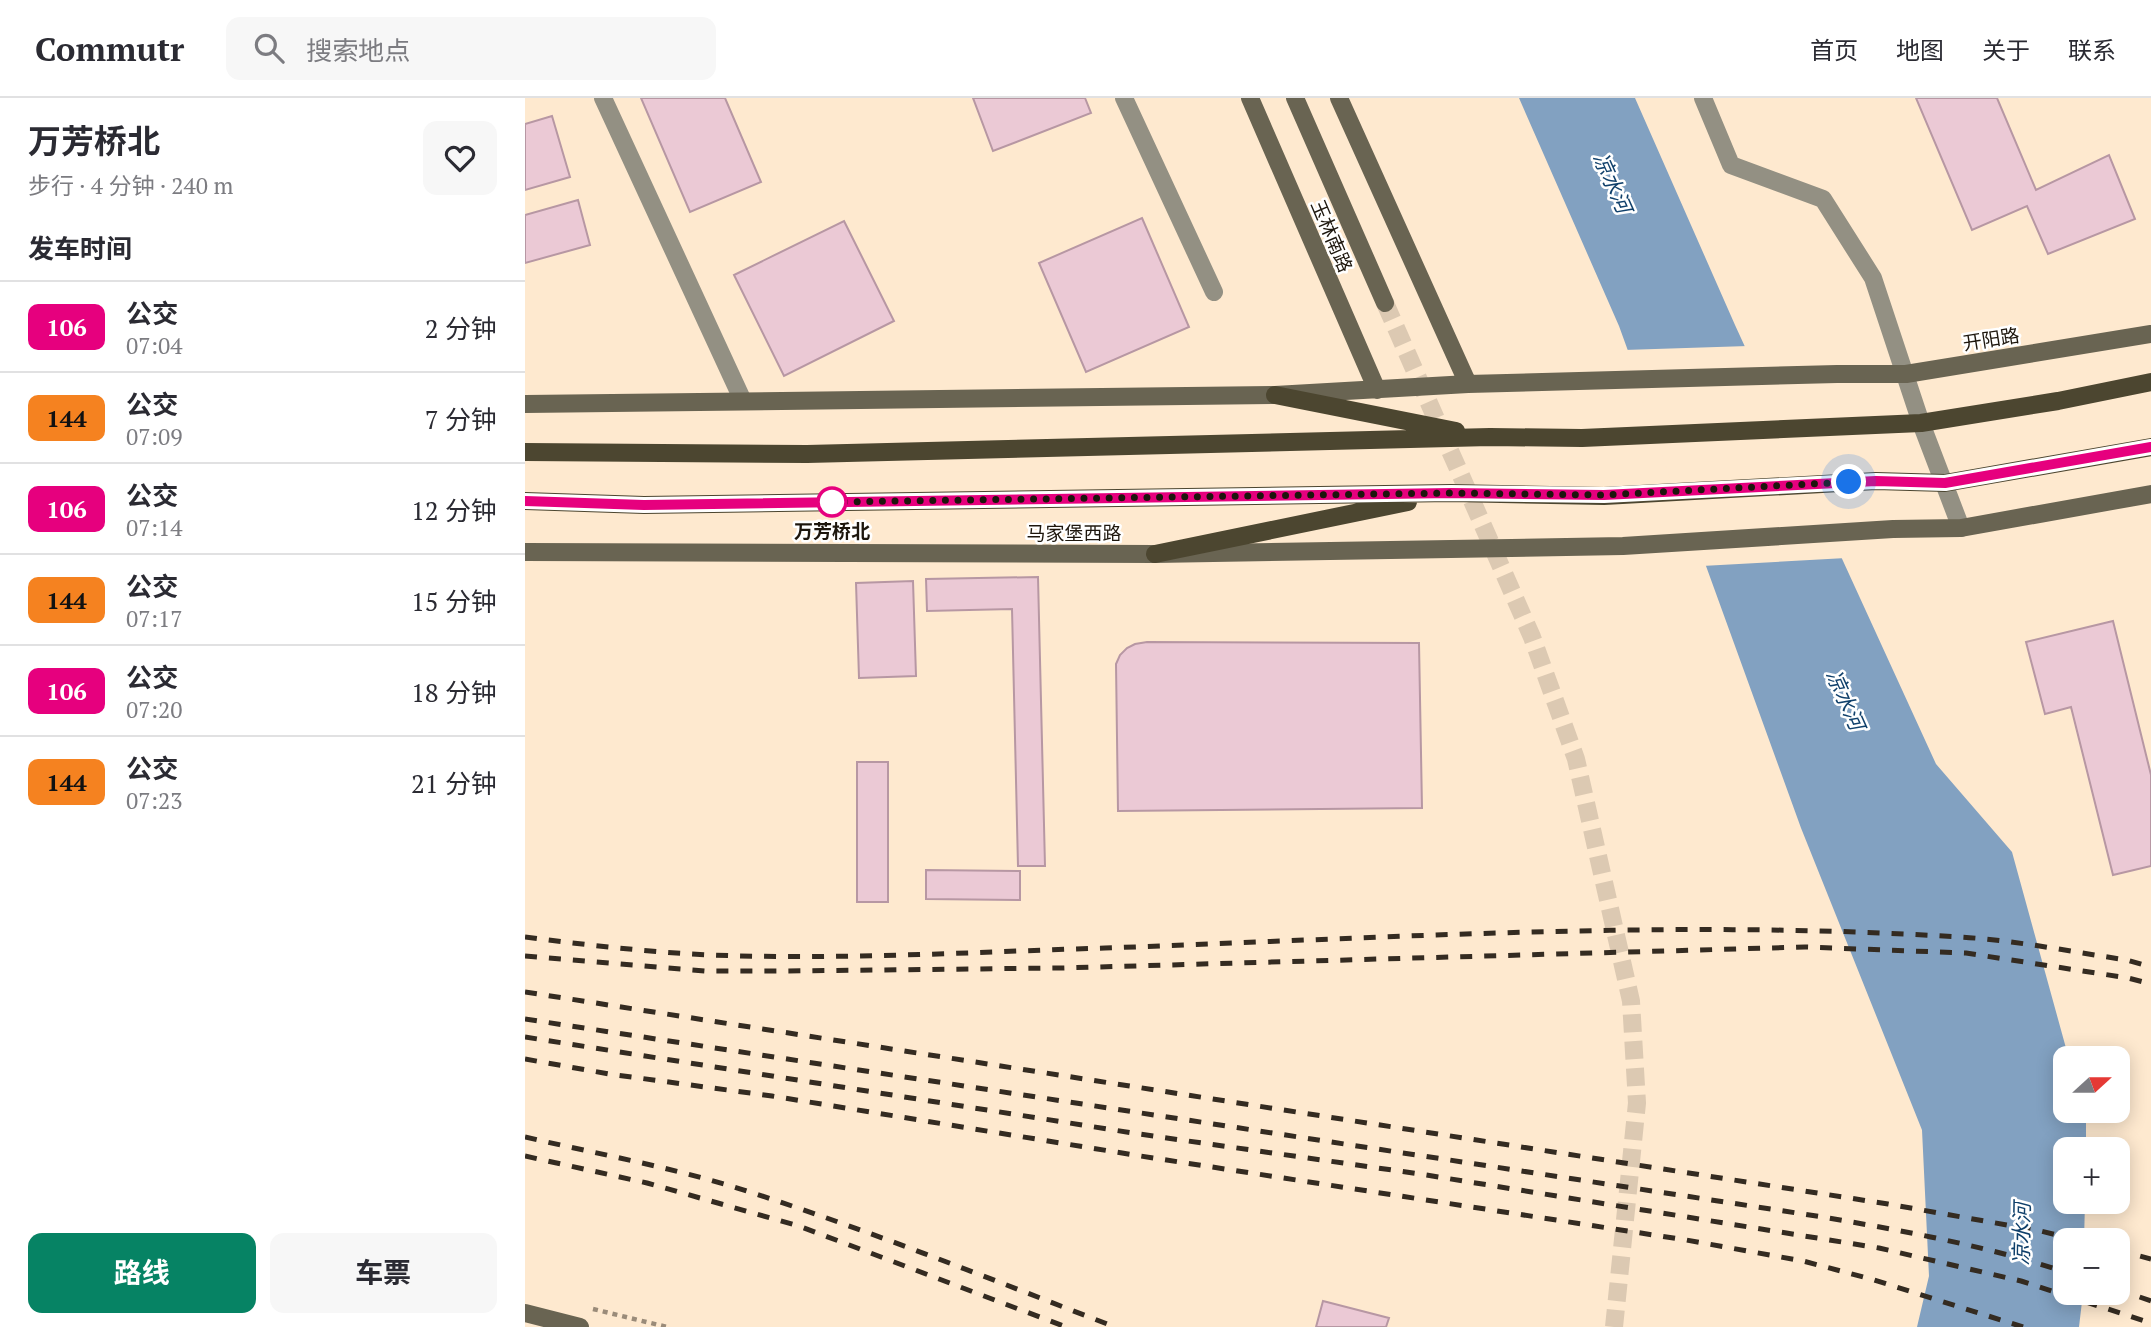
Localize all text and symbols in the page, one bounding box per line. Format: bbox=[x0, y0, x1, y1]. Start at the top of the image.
search box bbox=[226, 17, 716, 80]
text: Commutr bbox=[35, 27, 184, 70]
icon: search bbox=[250, 29, 288, 67]
text: 搜索地点 bbox=[306, 33, 410, 67]
text: 首页 bbox=[1810, 34, 1858, 66]
text: 地图 bbox=[1896, 34, 1944, 66]
text: 关于 bbox=[1982, 34, 2030, 66]
text: 联系 bbox=[2068, 34, 2116, 66]
text: 万芳桥北 bbox=[28, 119, 160, 162]
button: heart bbox=[423, 121, 497, 195]
water label: 凉水河 bbox=[1587, 148, 1640, 221]
text: 步行 · 4 分钟 · 240 m bbox=[28, 170, 233, 201]
street label: 玉林南路 bbox=[1306, 196, 1359, 276]
text: 发车时间 bbox=[28, 231, 132, 265]
text: 公交 bbox=[126, 296, 178, 330]
text: 106 bbox=[46, 311, 87, 343]
text: 2 分钟 bbox=[425, 311, 497, 345]
street label: 开阳路 bbox=[1961, 322, 2021, 355]
text: 07:04 bbox=[126, 330, 183, 361]
text: 公交 bbox=[126, 387, 178, 421]
text: 144 bbox=[46, 402, 87, 434]
text: 7 分钟 bbox=[425, 402, 497, 436]
text: 07:09 bbox=[126, 421, 183, 452]
your location bbox=[1831, 464, 1866, 499]
text: 公交 bbox=[126, 478, 178, 512]
marker: 万芳桥北 bbox=[817, 487, 847, 517]
text: 106 bbox=[46, 493, 87, 525]
text: 12 分钟 bbox=[411, 493, 497, 527]
text: 07:14 bbox=[126, 512, 183, 543]
place label: 万芳桥北 bbox=[794, 518, 870, 543]
street label: 马家堡西路 bbox=[1026, 520, 1122, 545]
text: 公交 bbox=[126, 569, 178, 603]
text: 144 bbox=[46, 584, 87, 616]
text: 15 分钟 bbox=[411, 584, 497, 618]
text: 07:17 bbox=[126, 603, 183, 634]
text: 公交 bbox=[126, 660, 178, 694]
water label: 凉水河 bbox=[1820, 665, 1873, 738]
text: 106 bbox=[46, 675, 87, 707]
text: 18 分钟 bbox=[411, 675, 497, 709]
text: 07:20 bbox=[126, 694, 183, 725]
text: 公交 bbox=[126, 751, 178, 785]
text: 144 bbox=[46, 766, 87, 798]
text: 21 分钟 bbox=[411, 766, 497, 800]
text: 07:23 bbox=[126, 785, 183, 816]
north arrow bbox=[2053, 1046, 2130, 1124]
map controls bbox=[2053, 1046, 2130, 1305]
button: + bbox=[2053, 1137, 2130, 1214]
water label: 凉水河 bbox=[2006, 1198, 2036, 1266]
button: − bbox=[2053, 1228, 2130, 1305]
button: 路线 bbox=[28, 1233, 256, 1313]
button: 车票 bbox=[270, 1233, 497, 1313]

